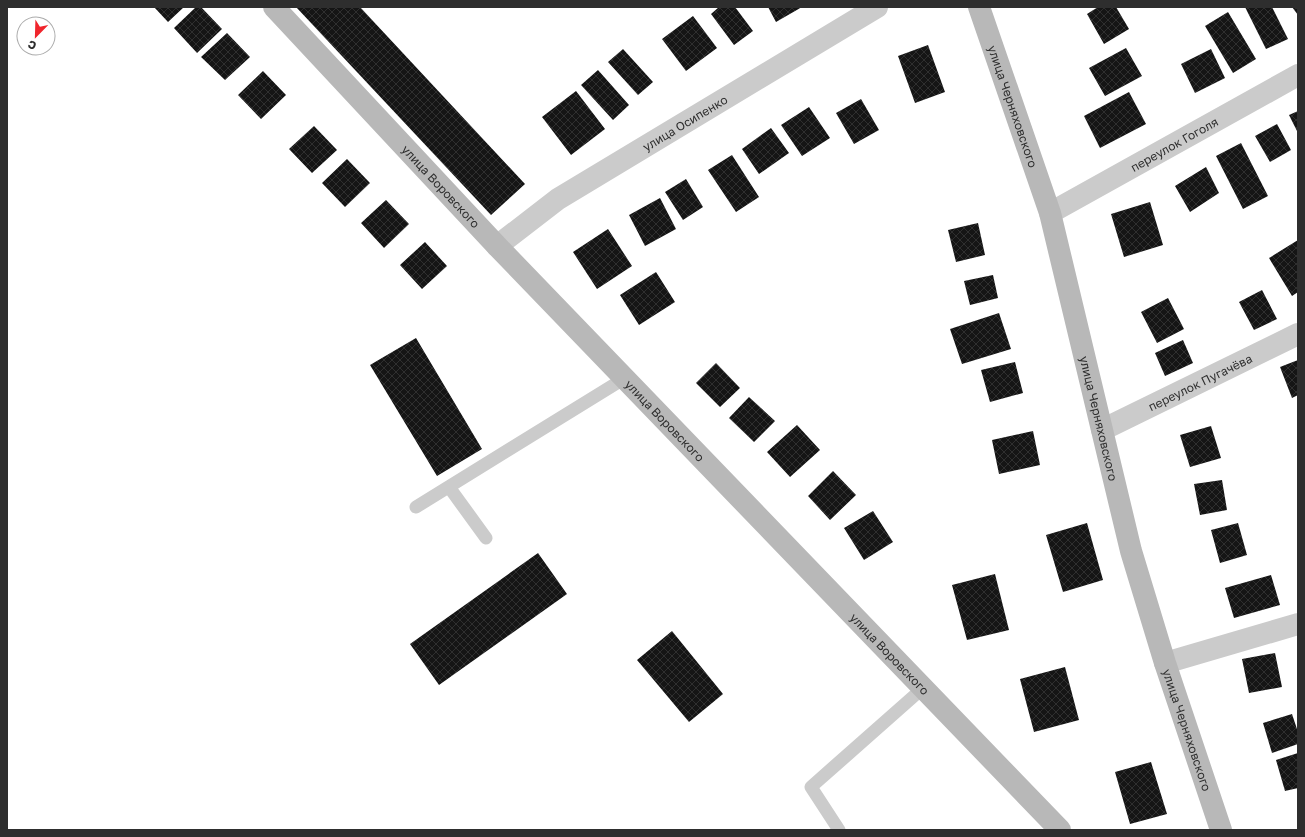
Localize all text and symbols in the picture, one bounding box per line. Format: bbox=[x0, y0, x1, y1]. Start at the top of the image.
north arrow bbox=[16, 16, 56, 56]
text: С bbox=[26, 38, 38, 53]
street label: улица Черняховского bbox=[985, 43, 1041, 169]
street label: улица Осипенко bbox=[640, 91, 730, 154]
street label: переулок Гоголя bbox=[1128, 114, 1221, 174]
street label: улица Воровского bbox=[399, 142, 483, 231]
street label: переулок Пугачёва bbox=[1145, 350, 1254, 414]
street label: улица Черняховского bbox=[1077, 354, 1121, 482]
street label: улица Воровского bbox=[622, 376, 708, 464]
street label: улица Воровского bbox=[847, 610, 933, 698]
street label: улица Черняховского bbox=[1160, 667, 1215, 793]

